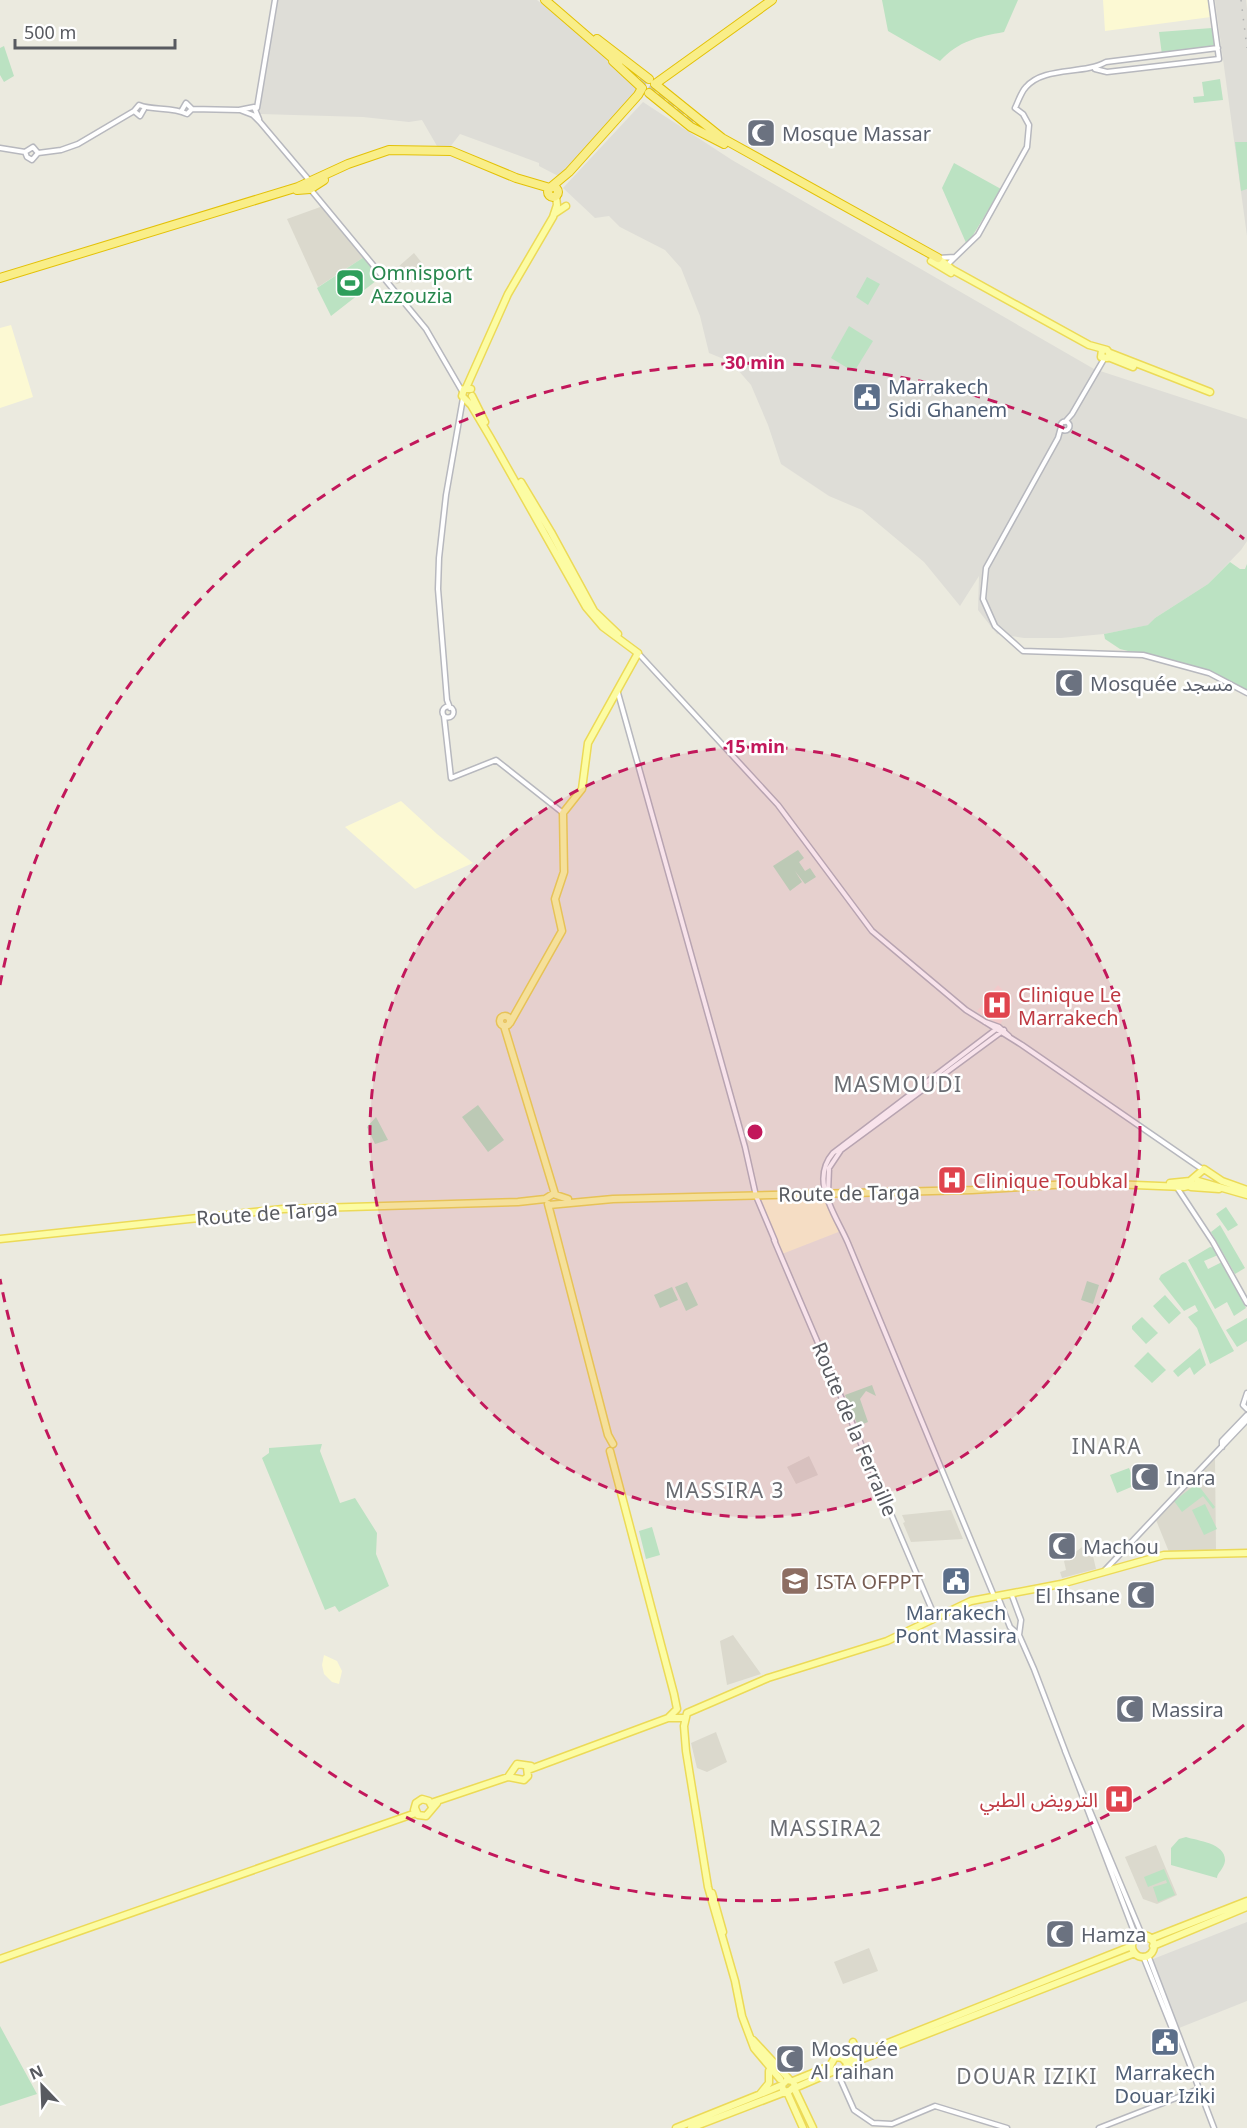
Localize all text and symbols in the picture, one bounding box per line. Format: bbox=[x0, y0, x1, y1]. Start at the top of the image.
scale bar bbox=[15, 12, 176, 50]
text: 500 m bbox=[24, 20, 76, 44]
mosque icon: Mosque Massar bbox=[745, 117, 777, 149]
place label: Mosque Massar bbox=[782, 120, 931, 147]
place label: Omnisport Azzouzia bbox=[371, 259, 472, 309]
sports icon: Omnisport Azzouzia bbox=[334, 267, 366, 299]
text: 30 min bbox=[725, 350, 785, 374]
place label: Marrakech Sidi Ghanem bbox=[888, 373, 1007, 423]
public building icon: Marrakech Sidi Ghanem bbox=[851, 381, 883, 413]
mosque icon: Mosquée مسجد bbox=[1053, 667, 1085, 699]
place label: Mosquée مسجد bbox=[1090, 670, 1233, 697]
text: 15 min bbox=[725, 734, 785, 758]
place label: Clinique Le Marrakech bbox=[1018, 981, 1121, 1031]
hospital icon: Clinique Le Marrakech bbox=[981, 989, 1013, 1021]
district label: MASMOUDI bbox=[833, 1070, 963, 1098]
centre of rings bbox=[745, 1122, 765, 1142]
hospital icon: Clinique Toubkal bbox=[936, 1164, 968, 1196]
place label: Clinique Toubkal bbox=[973, 1167, 1128, 1194]
street label: Route de Targa bbox=[778, 1178, 920, 1208]
street label: Route de Targa bbox=[195, 1195, 339, 1231]
street label: Route de la Ferraille bbox=[806, 1338, 904, 1520]
district label: INARA bbox=[1072, 1432, 1142, 1460]
mosque icon: Inara bbox=[1129, 1461, 1161, 1493]
place label: Inara bbox=[1166, 1464, 1215, 1491]
district label: MASSIRA 3 bbox=[665, 1476, 785, 1504]
mosque icon: Machou bbox=[1046, 1530, 1078, 1562]
place label: Machou bbox=[1083, 1533, 1159, 1560]
school or university icon: ISTA OFPPT bbox=[779, 1565, 811, 1597]
public building icon: Marrakech Pont Massira bbox=[940, 1565, 972, 1597]
place label: ISTA OFPPT bbox=[816, 1568, 923, 1595]
mosque icon: El Ihsane bbox=[1125, 1579, 1157, 1611]
place label: El Ihsane bbox=[1035, 1582, 1120, 1609]
place label: Marrakech Pont Massira bbox=[895, 1599, 1017, 1649]
mosque icon: Massira bbox=[1114, 1693, 1146, 1725]
place label: Massira bbox=[1151, 1696, 1224, 1723]
hospital icon: الترويض الطبي bbox=[1103, 1783, 1135, 1815]
place label: الترويض الطبي bbox=[980, 1786, 1098, 1815]
district label: MASSIRA2 bbox=[769, 1814, 883, 1842]
mosque icon: Hamza bbox=[1044, 1918, 1076, 1950]
place label: Hamza bbox=[1081, 1921, 1146, 1948]
public building icon: Marrakech Douar Iziki bbox=[1149, 2026, 1181, 2058]
place label: Mosquée Al raihan bbox=[811, 2035, 898, 2085]
mosque icon: Mosquée Al raihan bbox=[774, 2043, 806, 2075]
north arrow bbox=[12, 2056, 72, 2116]
place label: Marrakech Douar Iziki bbox=[1115, 2059, 1215, 2109]
text: N bbox=[26, 2060, 46, 2085]
district label: DOUAR IZIKI bbox=[956, 2062, 1098, 2090]

